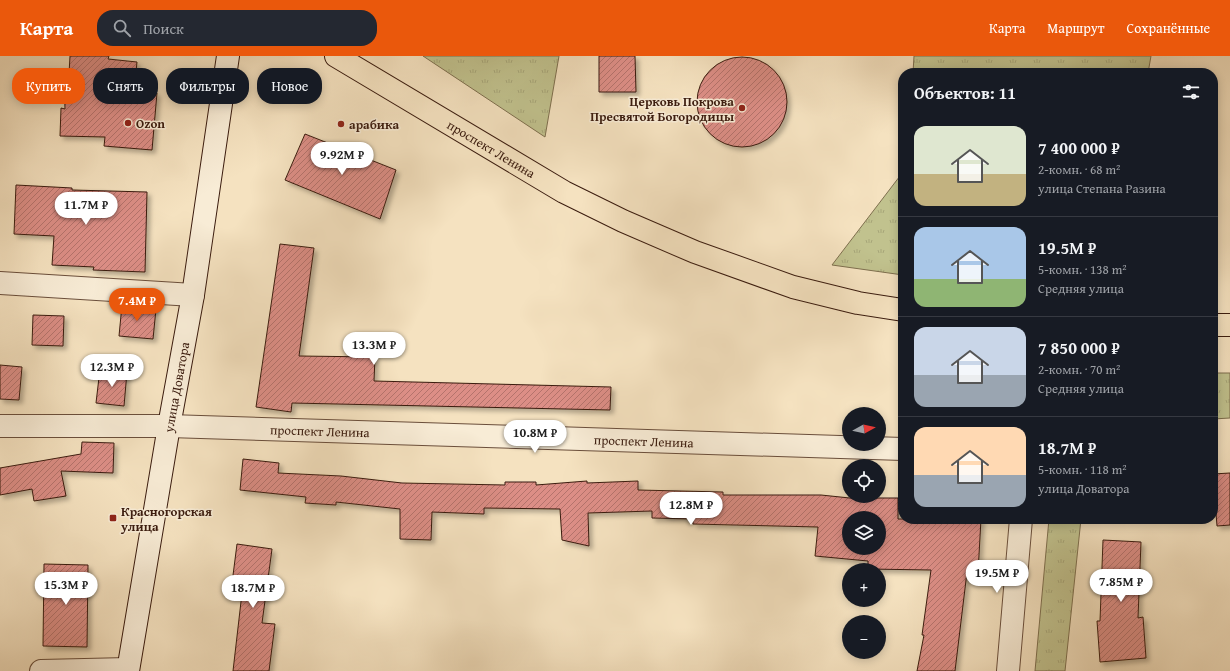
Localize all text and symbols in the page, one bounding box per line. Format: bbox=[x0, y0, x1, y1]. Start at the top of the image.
search box bbox=[97, 10, 377, 46]
text: Карта bbox=[20, 14, 73, 42]
icon: search bbox=[111, 17, 133, 39]
text: Поиск bbox=[143, 18, 184, 39]
text: Карта bbox=[989, 18, 1025, 38]
text: Маршрут bbox=[1047, 18, 1105, 38]
text: Сохранённые bbox=[1127, 18, 1210, 38]
chip: Купить bbox=[12, 68, 85, 104]
chip: Снять bbox=[93, 68, 158, 104]
chip: Фильтры bbox=[166, 68, 249, 104]
chip: Новое bbox=[257, 68, 322, 104]
text: Объектов: 11 bbox=[914, 80, 1016, 105]
icon: filters bbox=[1180, 81, 1202, 103]
place label: Церковь Покрова Пресвятой Богородицы bbox=[590, 92, 734, 126]
marker: Церковь Покрова Пресвятой Богородицы bbox=[737, 103, 747, 113]
place label: Ozon bbox=[136, 114, 165, 133]
place label: арабика bbox=[349, 115, 399, 134]
street label: проспект Ленина bbox=[444, 115, 540, 183]
marker: Ozon bbox=[123, 118, 133, 128]
marker: арабика bbox=[336, 119, 346, 129]
text: 7 400 000 ₽ bbox=[1038, 135, 1120, 160]
pin: 9.92M ₽ bbox=[305, 142, 379, 176]
icon: home bbox=[946, 142, 994, 190]
text: 9.92M ₽ bbox=[320, 145, 364, 164]
text: 2-комн. · 68 m² bbox=[1038, 160, 1120, 179]
text: улица Степана Разина bbox=[1038, 179, 1166, 198]
pin: 11.7M ₽ bbox=[49, 192, 123, 226]
text: 11.7M ₽ bbox=[64, 195, 108, 214]
text: 19.5M ₽ bbox=[1038, 235, 1096, 260]
icon: home bbox=[946, 243, 994, 291]
text: 5-комн. · 138 m² bbox=[1038, 260, 1127, 279]
text: Средняя улица bbox=[1038, 279, 1124, 298]
pin: 7.4M ₽ bbox=[104, 288, 170, 322]
text: 7.4M ₽ bbox=[118, 291, 156, 310]
pin: 13.3M ₽ bbox=[337, 332, 411, 366]
text: 13.3M ₽ bbox=[352, 335, 396, 354]
text: 7 850 000 ₽ bbox=[1038, 335, 1120, 360]
street label: улица Доватора bbox=[158, 339, 194, 435]
icon: home bbox=[946, 343, 994, 391]
pin: 12.3M ₽ bbox=[75, 354, 149, 388]
text: 12.3M ₽ bbox=[90, 357, 134, 376]
text: 2-комн. · 70 m² bbox=[1038, 360, 1120, 379]
text: Средняя улица bbox=[1038, 379, 1124, 398]
north arrow bbox=[842, 407, 886, 451]
map controls bbox=[842, 407, 886, 659]
street label: проспект Ленина bbox=[270, 420, 371, 442]
pin: 10.8M ₽ bbox=[498, 420, 572, 454]
text: 10.8M ₽ bbox=[513, 423, 557, 442]
street label: проспект Ленина bbox=[594, 430, 695, 452]
text: 18.7M ₽ bbox=[1038, 435, 1096, 460]
icon: home bbox=[946, 443, 994, 491]
button: locate bbox=[842, 459, 886, 503]
text: 5-комн. · 118 m² bbox=[1038, 460, 1127, 479]
text: улица Доватора bbox=[1038, 479, 1130, 498]
pin: 12.8M ₽ bbox=[654, 492, 728, 526]
text: 12.8M ₽ bbox=[669, 495, 713, 514]
place label: Красногорская улица bbox=[120, 502, 212, 536]
button: layers bbox=[842, 511, 886, 555]
marker: Красногорская улица bbox=[108, 513, 118, 523]
pin: 19.5M ₽ bbox=[960, 560, 1034, 594]
button: + bbox=[842, 563, 886, 607]
text: 19.5M ₽ bbox=[975, 563, 1019, 582]
pin: 7.85M ₽ bbox=[1084, 569, 1158, 603]
pin: 15.3M ₽ bbox=[29, 572, 103, 606]
text: 7.85M ₽ bbox=[1099, 572, 1143, 591]
text: 15.3M ₽ bbox=[44, 575, 88, 594]
pin: 18.7M ₽ bbox=[216, 575, 290, 609]
text: 18.7M ₽ bbox=[231, 578, 275, 597]
button: − bbox=[842, 615, 886, 659]

